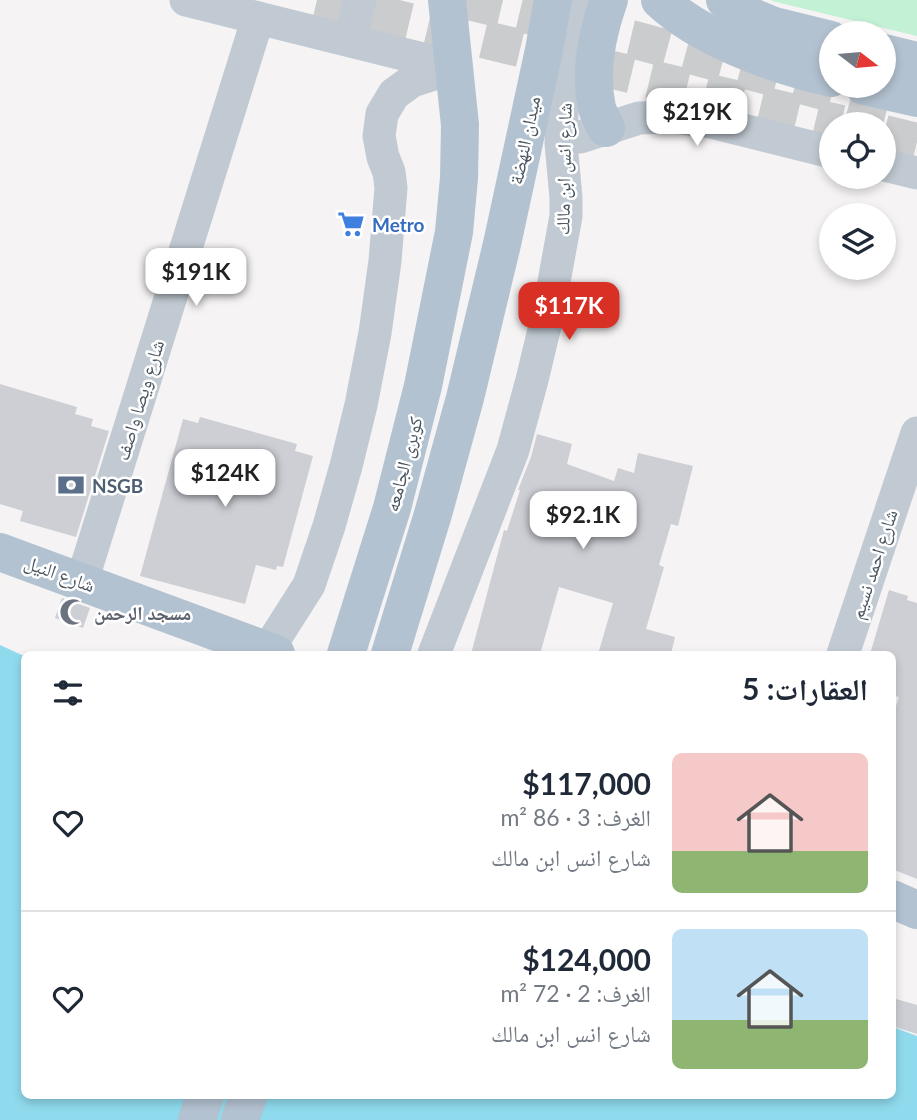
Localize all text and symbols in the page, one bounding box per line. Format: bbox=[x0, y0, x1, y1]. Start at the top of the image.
north arrow bbox=[819, 21, 896, 98]
map controls bbox=[819, 21, 896, 280]
pin: $219K bbox=[648, 88, 746, 148]
street label: ميدان النهضة bbox=[503, 94, 546, 186]
text: $219K bbox=[662, 97, 732, 125]
street label: شارع انس ابن مالك bbox=[550, 103, 577, 235]
button: locate bbox=[819, 112, 896, 189]
button: layers bbox=[819, 203, 896, 280]
supermarket icon: Metro bbox=[336, 209, 366, 239]
place label: Metro bbox=[372, 213, 425, 236]
pin: $191K bbox=[147, 248, 245, 308]
text: $191K bbox=[161, 257, 231, 285]
pin: $117K bbox=[520, 282, 618, 342]
text: $117K bbox=[534, 291, 604, 319]
street label: شارع ويصا واصف bbox=[110, 337, 169, 463]
street label: كوبرى الجامعه bbox=[379, 414, 428, 514]
pin: $124K bbox=[176, 449, 274, 509]
text: $124K bbox=[190, 458, 260, 486]
bank icon: NSGB bbox=[56, 470, 86, 500]
place label: NSGB bbox=[92, 474, 143, 497]
pin: $92.1K bbox=[526, 491, 640, 551]
text: $92.1K bbox=[546, 500, 620, 528]
street label: شارع احمد نسيم bbox=[844, 506, 903, 622]
street label: شارع النيل bbox=[21, 550, 98, 597]
mosque icon: مسجد الرحمن bbox=[58, 597, 88, 627]
place label: مسجد الرحمن bbox=[94, 601, 191, 625]
text: العقارات: 5 bbox=[742, 670, 868, 706]
icon: filters bbox=[49, 674, 87, 712]
text: $117,000 bbox=[522, 765, 651, 801]
icon: home bbox=[728, 781, 812, 865]
text: الغرف: 3 · 86 m² bbox=[500, 803, 651, 831]
icon: heart bbox=[49, 804, 87, 842]
text: شارع انس ابن مالك bbox=[491, 843, 651, 871]
text: $124,000 bbox=[522, 941, 651, 977]
icon: home bbox=[728, 957, 812, 1041]
text: الغرف: 2 · 72 m² bbox=[500, 979, 651, 1007]
icon: heart bbox=[49, 980, 87, 1018]
text: شارع انس ابن مالك bbox=[491, 1019, 651, 1047]

